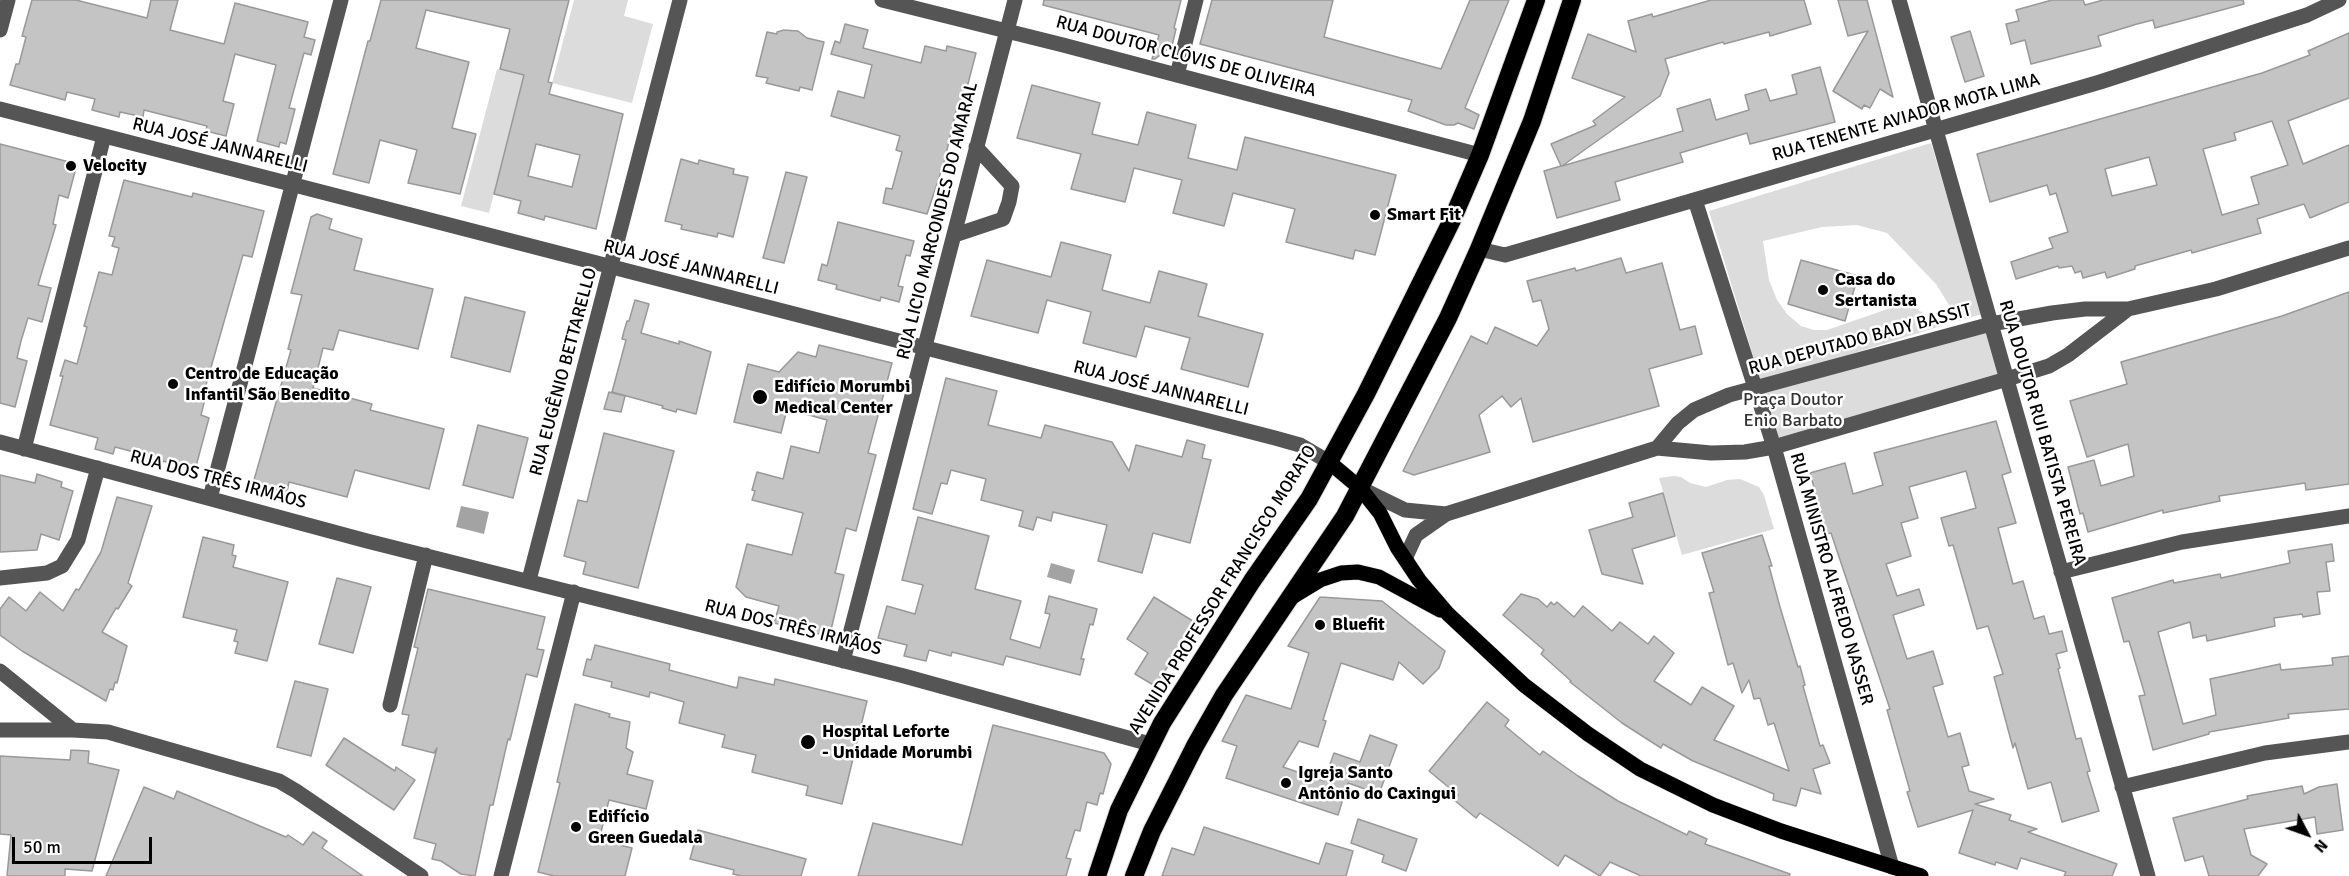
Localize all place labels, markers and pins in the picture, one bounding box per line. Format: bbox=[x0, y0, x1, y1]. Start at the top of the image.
place label: Velocity bbox=[83, 155, 147, 177]
marker: Velocity bbox=[64, 159, 78, 173]
place label: Smart Fit bbox=[1387, 204, 1461, 226]
marker: Smart Fit bbox=[1368, 208, 1382, 222]
place label: Casa do Sertanista bbox=[1835, 269, 1917, 312]
marker: Casa do Sertanista bbox=[1816, 283, 1830, 297]
place label: Centro de Educação Infantil São Benedito bbox=[185, 363, 350, 406]
place label: Edifício Morumbi Medical Center bbox=[774, 376, 910, 418]
marker: Centro de Educação Infantil São Benedito bbox=[166, 377, 180, 391]
marker: Edifício Morumbi Medical Center bbox=[751, 388, 769, 406]
place label: Bluefit bbox=[1332, 614, 1385, 636]
marker: Bluefit bbox=[1313, 618, 1327, 632]
place label: Hospital Leforte - Unidade Morumbi bbox=[822, 721, 972, 764]
marker: Hospital Leforte - Unidade Morumbi bbox=[799, 733, 817, 751]
place label: Igreja Santo Antônio do Caxingui bbox=[1298, 762, 1456, 804]
marker: Igreja Santo Antônio do Caxingui bbox=[1279, 776, 1293, 790]
place label: Edifício Green Guedala bbox=[588, 806, 703, 848]
marker: Edifício Green Guedala bbox=[569, 820, 583, 834]

